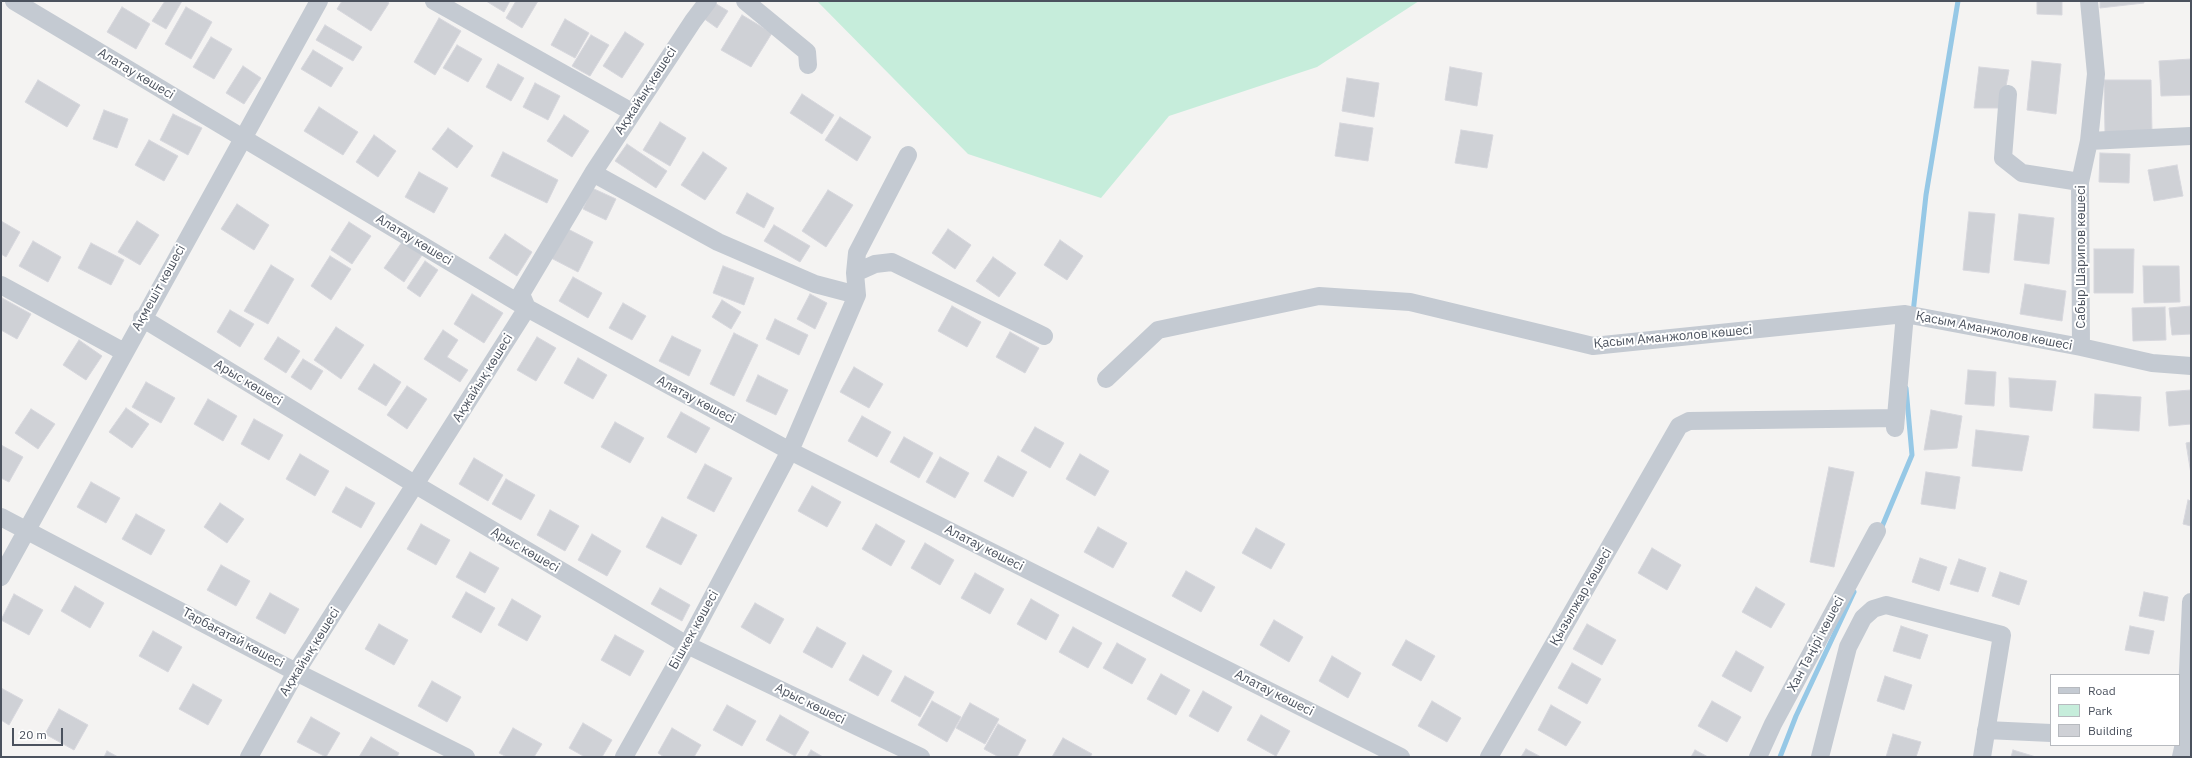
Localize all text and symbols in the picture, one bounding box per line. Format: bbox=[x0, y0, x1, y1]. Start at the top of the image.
street label: Ақжайық көшесі bbox=[612, 44, 680, 138]
street label: Алатау көшесі bbox=[95, 45, 177, 103]
street label: Сабыр Шарипов көшесі bbox=[2073, 185, 2089, 329]
street label: Алатау көшесі bbox=[373, 211, 455, 269]
street label: Ақмешіт көшесі bbox=[129, 242, 189, 334]
street label: Қасым Аманжолов көшесі bbox=[1914, 308, 2074, 354]
street label: Қасым Аманжолов көшесі bbox=[1593, 322, 1753, 352]
street label: Ақжайық көшесі bbox=[450, 331, 516, 425]
street label: Арыс көшесі bbox=[211, 357, 285, 409]
street label: Алатау көшесі bbox=[654, 373, 738, 427]
street label: Алатау көшесі bbox=[942, 521, 1026, 575]
street label: Арыс көшесі bbox=[488, 524, 562, 576]
street label: Қызылжар көшесі bbox=[1547, 545, 1615, 649]
street label: Бішкек көшесі bbox=[666, 588, 722, 672]
street label: Хан Тәңірі көшесі bbox=[1784, 594, 1848, 694]
street label: Тарбағатай көшесі bbox=[179, 605, 287, 671]
street label: Ақжайық көшесі bbox=[277, 605, 343, 699]
street label: Алатау көшесі bbox=[1232, 666, 1316, 720]
legend bbox=[2050, 674, 2180, 746]
street label: Арыс көшесі bbox=[772, 680, 848, 728]
text: Road bbox=[2088, 683, 2116, 698]
text: Park bbox=[2088, 703, 2112, 718]
scale bar bbox=[14, 720, 65, 746]
text: Building bbox=[2088, 723, 2132, 738]
text: 20 m bbox=[19, 727, 47, 742]

